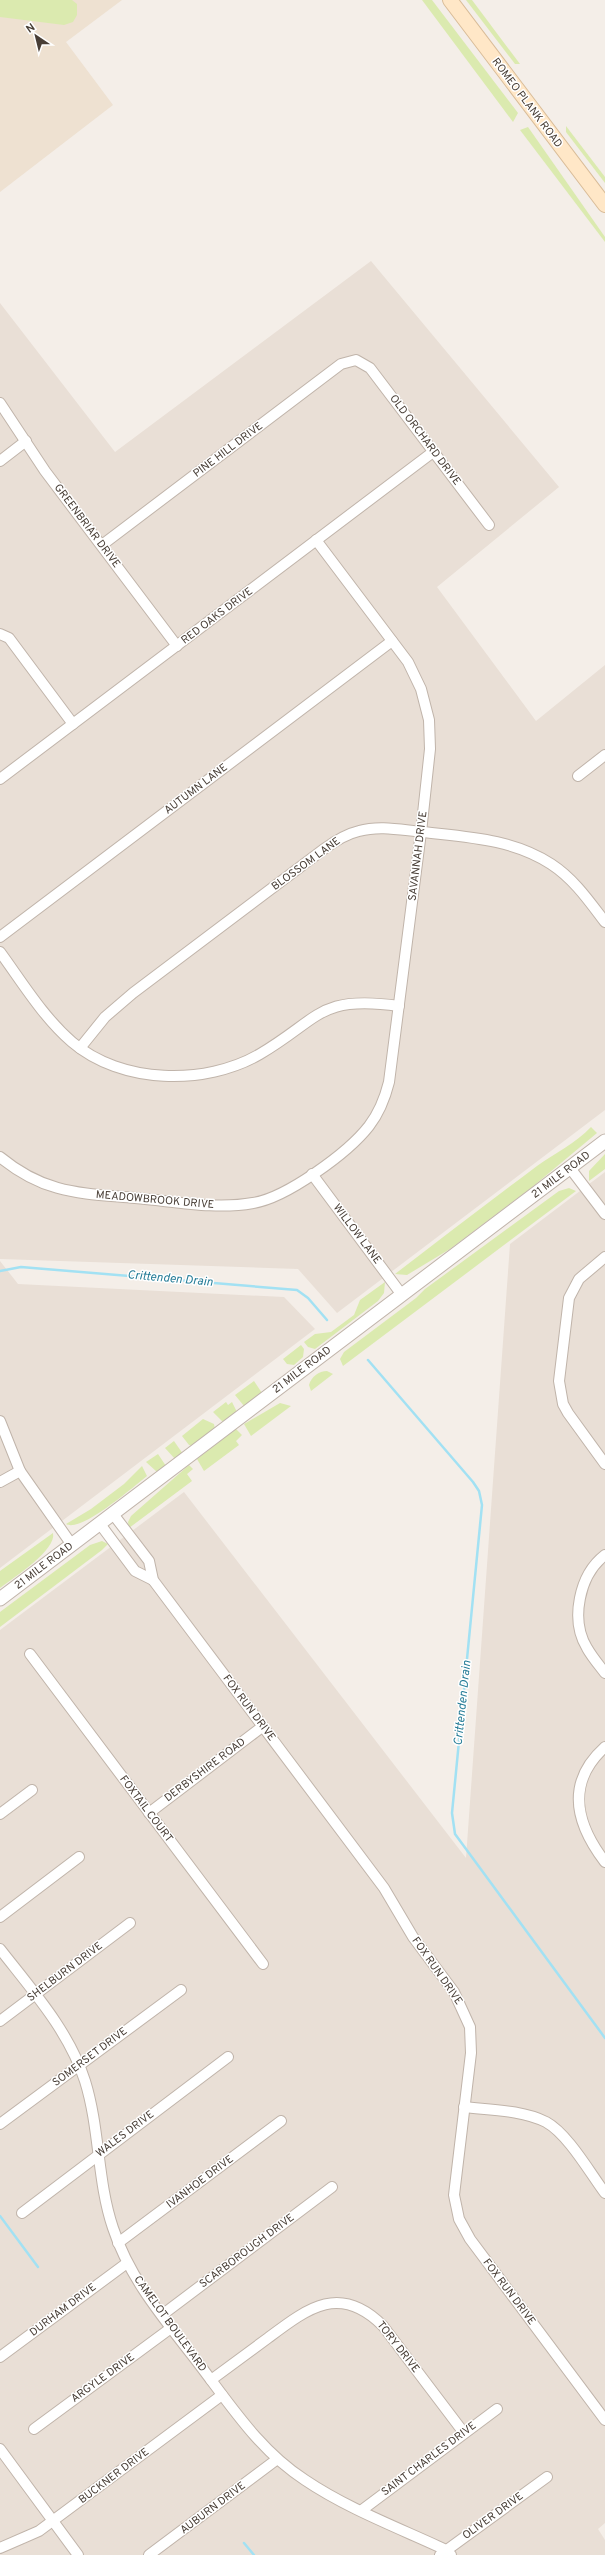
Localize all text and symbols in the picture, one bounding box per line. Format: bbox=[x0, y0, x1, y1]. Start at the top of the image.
north arrow bbox=[16, 16, 56, 56]
text: N bbox=[24, 21, 38, 37]
street label: ROMEO PLANK ROAD bbox=[489, 55, 565, 151]
street label: OLD ORCHARD DRIVE bbox=[386, 392, 464, 488]
street label: PINE HILL DRIVE bbox=[190, 419, 266, 481]
street label: GREENBRIAR DRIVE bbox=[51, 481, 123, 571]
street label: RED OAKS DRIVE bbox=[178, 584, 256, 648]
street label: AUTUMN LANE bbox=[162, 761, 230, 817]
street label: SAVANNAH DRIVE bbox=[406, 810, 430, 902]
street label: BLOSSOM LANE bbox=[269, 834, 343, 894]
street label: 21 MILE ROAD bbox=[529, 1148, 593, 1202]
street label: MEADOWBROOK DRIVE bbox=[95, 1188, 215, 1212]
street label: WILLOW LANE bbox=[330, 1201, 384, 1267]
water label: Crittenden Drain bbox=[127, 1267, 214, 1291]
street label: 21 MILE ROAD bbox=[270, 1343, 334, 1397]
street label: 21 MILE ROAD bbox=[12, 1539, 76, 1593]
water label: Crittenden Drain bbox=[451, 1659, 475, 1746]
street label: FOX RUN DRIVE bbox=[219, 1672, 279, 1744]
street label: DERBYSHIRE ROAD bbox=[162, 1735, 248, 1805]
street label: FOXTAIL COURT bbox=[116, 1773, 176, 1845]
street label: FOX RUN DRIVE bbox=[408, 1934, 466, 2008]
street label: SHELBURN DRIVE bbox=[25, 1939, 105, 2005]
street label: SOMERSET DRIVE bbox=[50, 2024, 130, 2090]
street label: WALES DRIVE bbox=[93, 2108, 157, 2160]
street label: IVANHOE DRIVE bbox=[164, 2152, 236, 2212]
street label: SCARBOROUGH DRIVE bbox=[197, 2211, 297, 2291]
street label: FOX RUN DRIVE bbox=[479, 2256, 539, 2328]
street label: CAMELOT BOULEVARD bbox=[130, 2273, 210, 2375]
street label: DURHAM DRIVE bbox=[27, 2280, 99, 2340]
street label: TORY DRIVE bbox=[374, 2318, 422, 2376]
street label: ARGYLE DRIVE bbox=[68, 2350, 138, 2406]
street label: SAINT CHARLES DRIVE bbox=[379, 2419, 479, 2499]
street label: BUCKNER DRIVE bbox=[76, 2445, 152, 2507]
street label: AUBURN DRIVE bbox=[177, 2479, 249, 2537]
street label: OLIVER DRIVE bbox=[460, 2489, 526, 2543]

